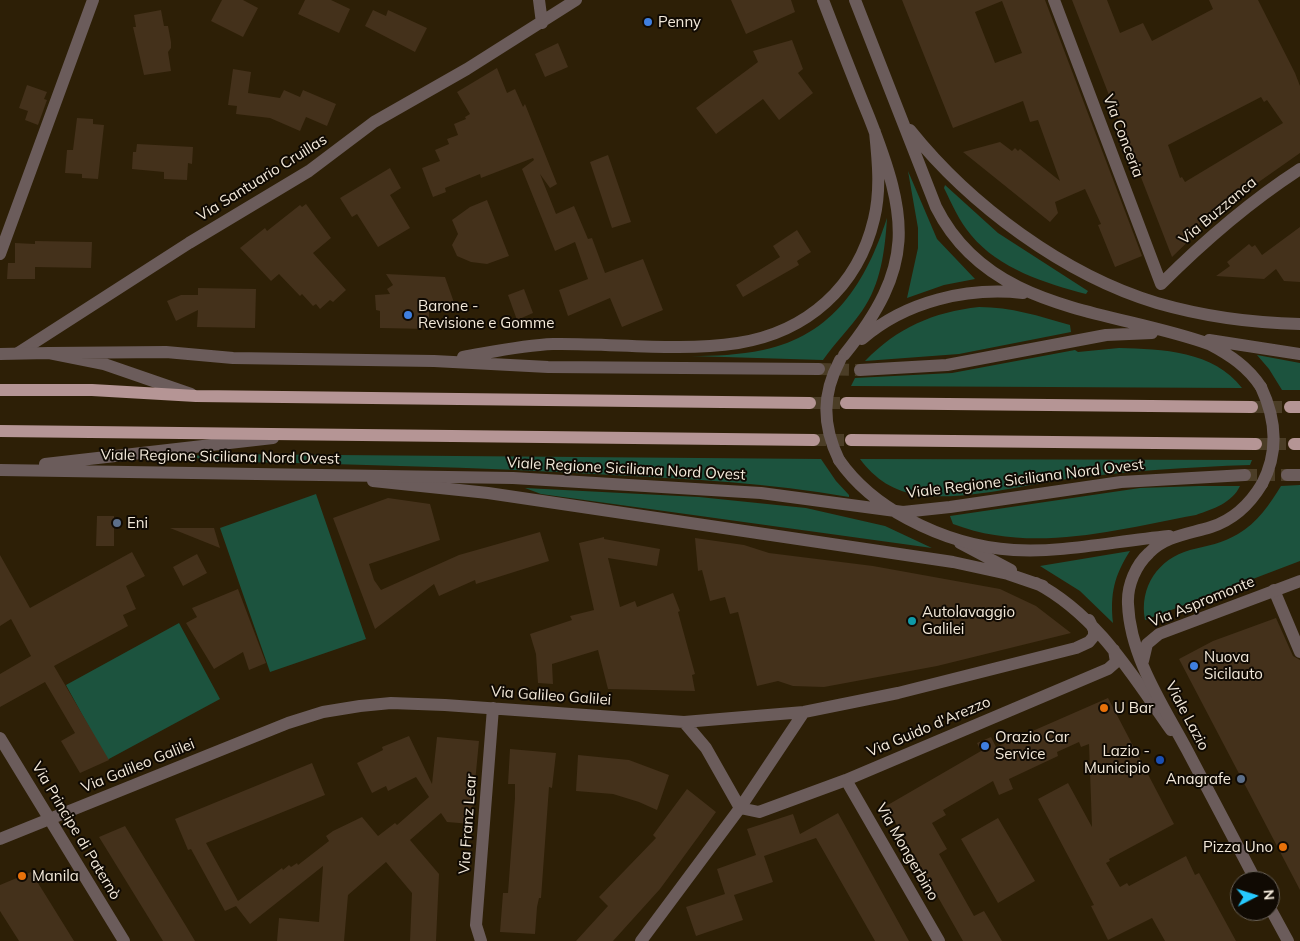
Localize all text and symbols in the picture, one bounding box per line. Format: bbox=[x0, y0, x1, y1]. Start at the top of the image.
place label: Penny bbox=[658, 13, 701, 31]
marker: Penny bbox=[642, 16, 654, 28]
street label: Via Conceria bbox=[1099, 92, 1147, 180]
street label: Via Santuario Cruillas bbox=[194, 131, 330, 225]
street label: Via Buzzanca bbox=[1176, 173, 1260, 249]
place label: Barone - Revisione e Gomme bbox=[418, 297, 554, 332]
marker: Barone - Revisione e Gomme bbox=[402, 309, 414, 321]
street label: Viale Regione Siciliana Nord Ovest bbox=[100, 446, 340, 468]
street label: Viale Regione Siciliana Nord Ovest bbox=[506, 454, 746, 484]
street label: Viale Regione Siciliana Nord Ovest bbox=[905, 455, 1145, 503]
place label: Eni bbox=[127, 514, 148, 532]
marker: Eni bbox=[111, 517, 123, 529]
street label: Via Aspromonte bbox=[1147, 573, 1257, 631]
place label: Autolavaggio Galilei bbox=[922, 603, 1015, 638]
marker: Autolavaggio Galilei bbox=[906, 615, 918, 627]
place label: Nuova Sicilauto bbox=[1204, 648, 1263, 683]
marker: Nuova Sicilauto bbox=[1188, 660, 1200, 672]
street label: Viale Lazio bbox=[1161, 678, 1213, 754]
street label: Via Galileo Galilei bbox=[490, 683, 612, 709]
street label: Via Guido d'Arezzo bbox=[865, 693, 993, 761]
place label: U Bar bbox=[1114, 699, 1154, 717]
marker: U Bar bbox=[1098, 702, 1110, 714]
place label: Orazio Car Service bbox=[995, 728, 1069, 763]
street label: Via Galileo Galilei bbox=[79, 735, 197, 797]
marker: Orazio Car Service bbox=[979, 740, 991, 752]
place label: Lazio - Municipio bbox=[1084, 742, 1150, 777]
marker: Lazio - Municipio bbox=[1154, 754, 1166, 766]
street label: Via Principe di Paternò bbox=[28, 759, 124, 903]
place label: Anagrafe bbox=[1166, 770, 1231, 788]
street label: Via Franz Lear bbox=[456, 773, 480, 875]
marker: Anagrafe bbox=[1235, 773, 1247, 785]
street label: Via Mongerbino bbox=[872, 800, 942, 904]
place label: Pizza Uno bbox=[1203, 838, 1273, 856]
marker: Pizza Uno bbox=[1277, 841, 1289, 853]
place label: Manila bbox=[32, 867, 79, 885]
marker: Manila bbox=[16, 870, 28, 882]
north arrow bbox=[1230, 871, 1280, 921]
text: N bbox=[1260, 889, 1278, 901]

